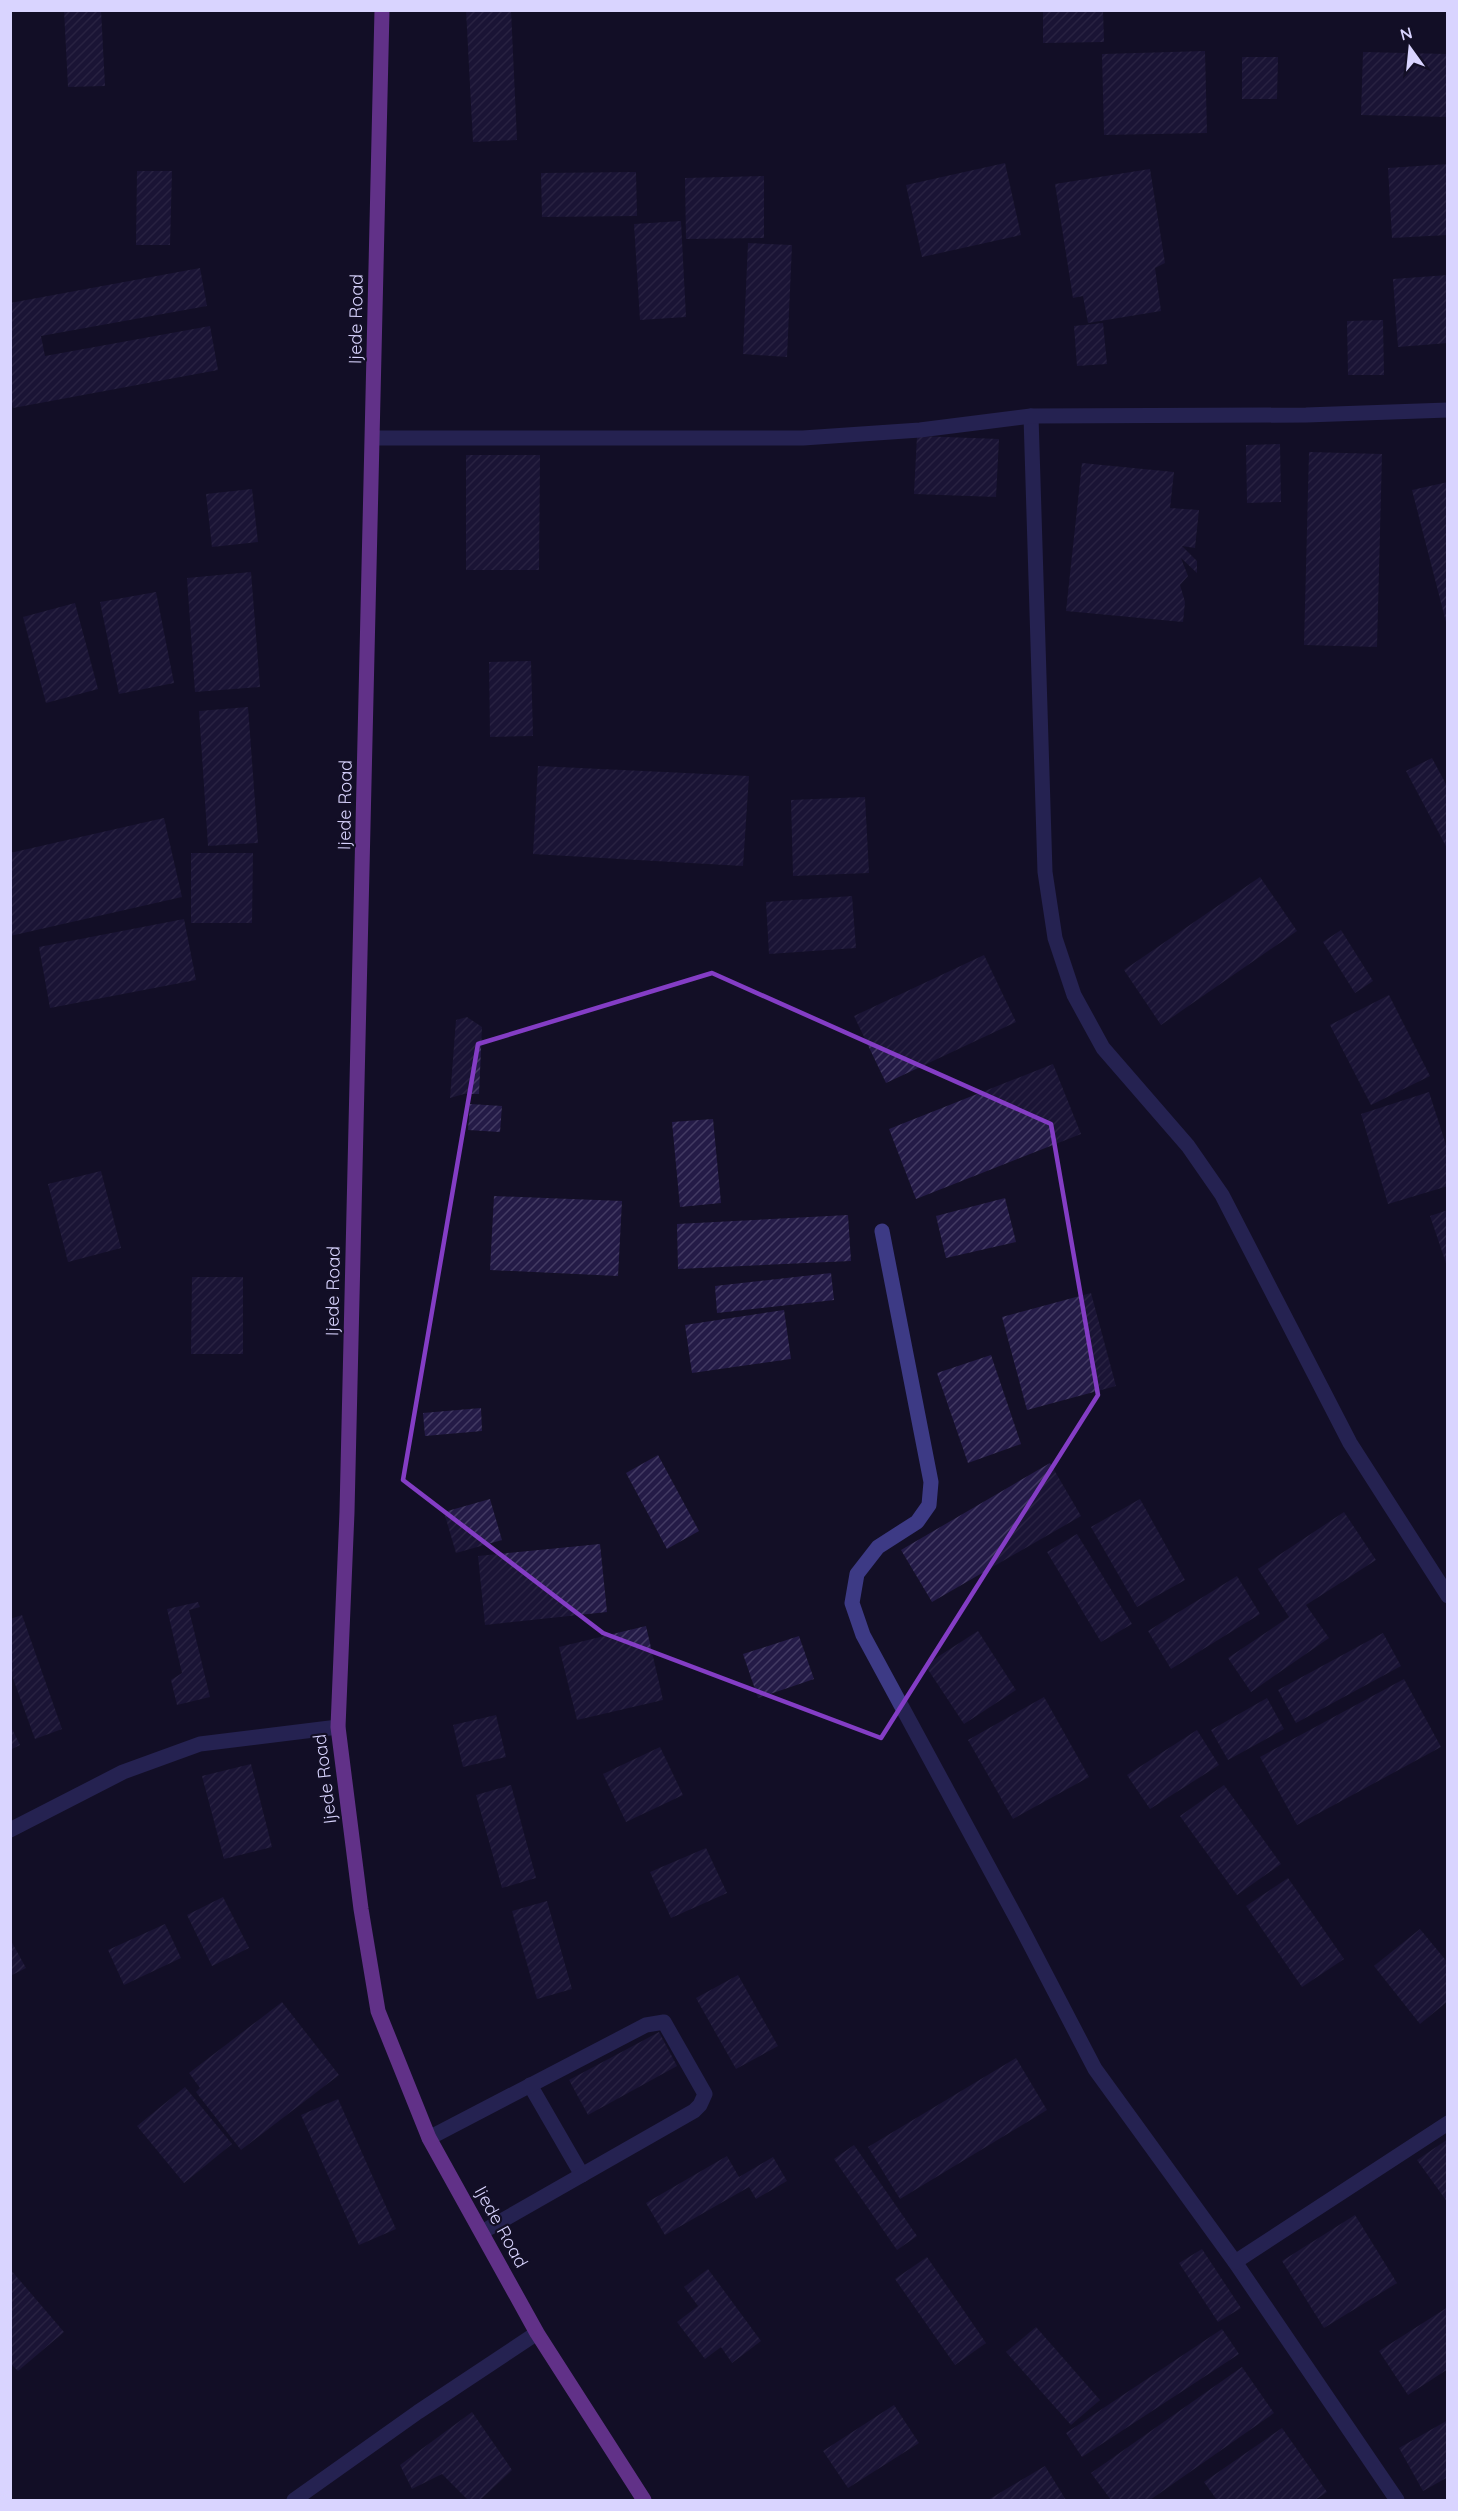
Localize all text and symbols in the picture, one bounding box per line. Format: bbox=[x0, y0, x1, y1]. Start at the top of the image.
north arrow bbox=[1380, 18, 1440, 78]
text: N bbox=[1398, 22, 1414, 45]
street label: Ijede Road bbox=[343, 274, 368, 364]
street label: Ijede Road bbox=[332, 760, 357, 850]
street label: Ijede Road bbox=[320, 1246, 345, 1336]
street label: Ijede Road bbox=[308, 1733, 341, 1825]
street label: Ijede Road bbox=[470, 2182, 533, 2272]

